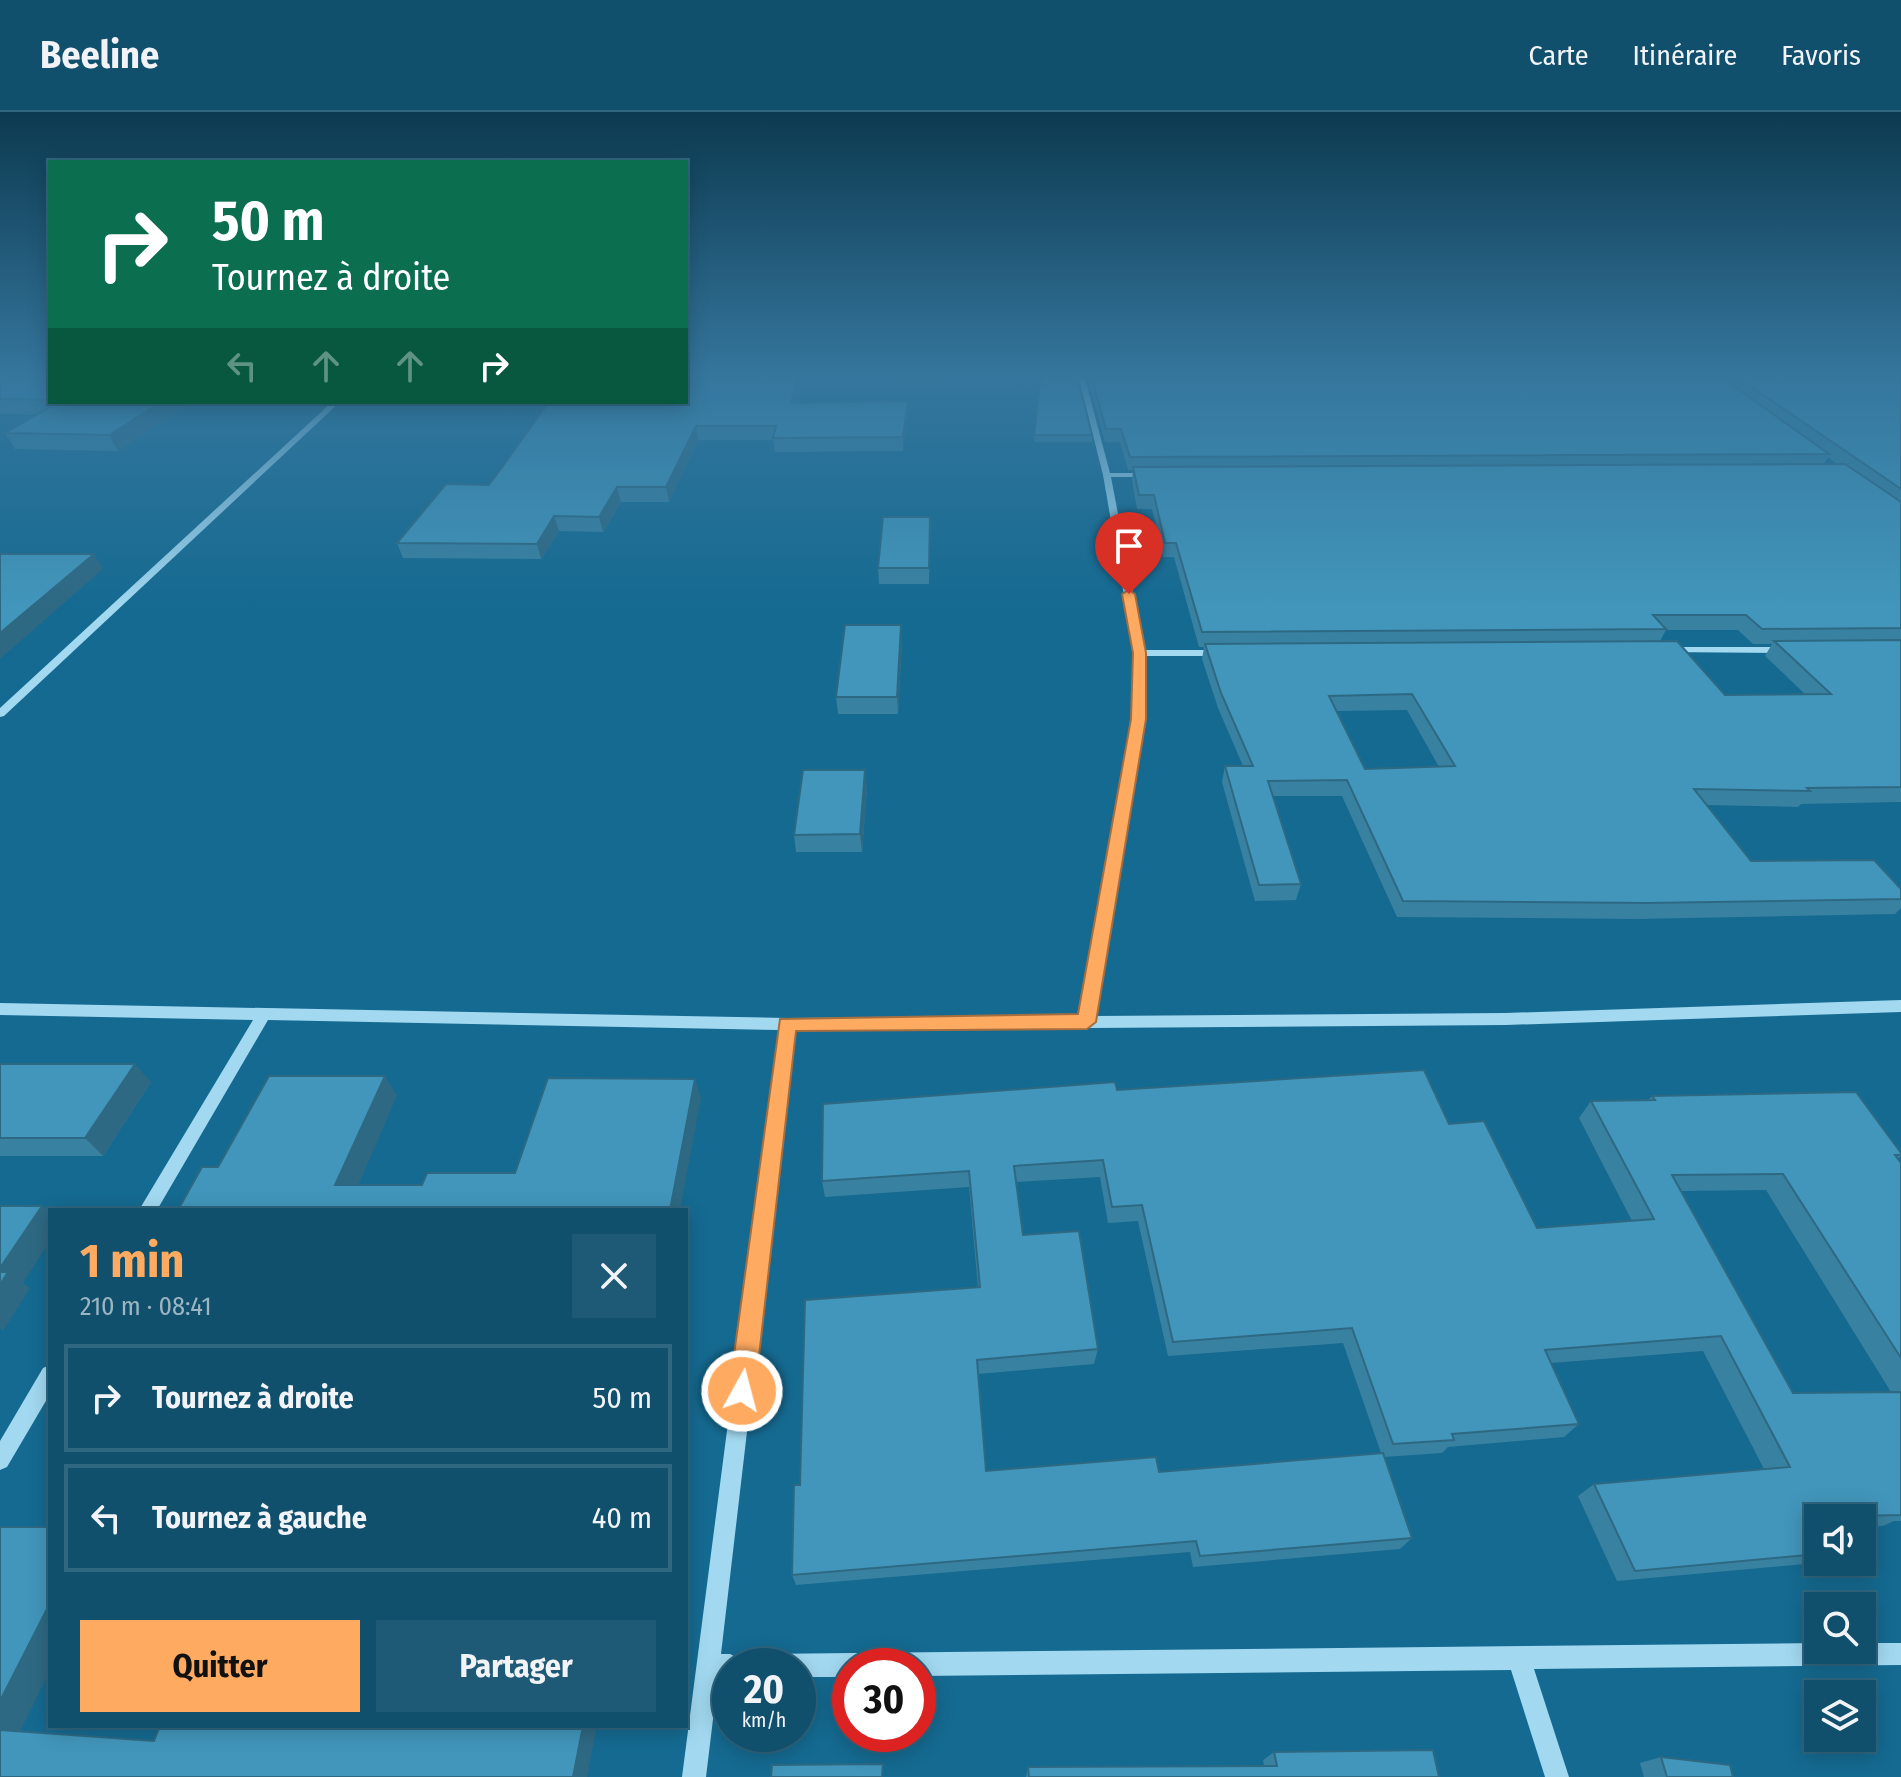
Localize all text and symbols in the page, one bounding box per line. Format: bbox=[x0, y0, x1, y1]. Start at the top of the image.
text: Beeline bbox=[40, 32, 159, 78]
text: Carte bbox=[1529, 39, 1589, 72]
text: Itinéraire bbox=[1633, 39, 1737, 72]
text: Favoris bbox=[1781, 39, 1861, 72]
text: 50 m bbox=[212, 188, 324, 255]
icon: right bbox=[80, 192, 184, 296]
text: Tournez à droite bbox=[212, 256, 450, 300]
icon: left bbox=[220, 344, 264, 388]
icon: ahead bbox=[304, 344, 348, 388]
icon: ahead bbox=[388, 344, 432, 388]
icon: right bbox=[472, 344, 516, 388]
pin bbox=[1095, 512, 1163, 594]
icon: arrive bbox=[1107, 524, 1151, 568]
text: 1 min bbox=[80, 1232, 185, 1290]
button: close bbox=[572, 1234, 656, 1318]
text: 210 m · 08:41 bbox=[80, 1291, 212, 1322]
position arrow bbox=[700, 1349, 784, 1433]
icon: right bbox=[84, 1376, 128, 1420]
text: Tournez à droite bbox=[152, 1380, 354, 1416]
text: 50 m bbox=[592, 1380, 652, 1416]
icon: left bbox=[84, 1496, 128, 1540]
text: Tournez à gauche bbox=[152, 1500, 367, 1536]
text: 40 m bbox=[592, 1500, 652, 1536]
map controls bbox=[1804, 1504, 1876, 1752]
button: sound bbox=[1804, 1504, 1876, 1576]
button: search bbox=[1804, 1592, 1876, 1664]
button: Quitter bbox=[80, 1620, 360, 1712]
button: Partager bbox=[376, 1620, 656, 1712]
speed limit sign: 30 bbox=[832, 1648, 936, 1752]
text: 20 bbox=[744, 1666, 784, 1714]
button: layers bbox=[1804, 1680, 1876, 1752]
text: km/h bbox=[742, 1708, 786, 1732]

